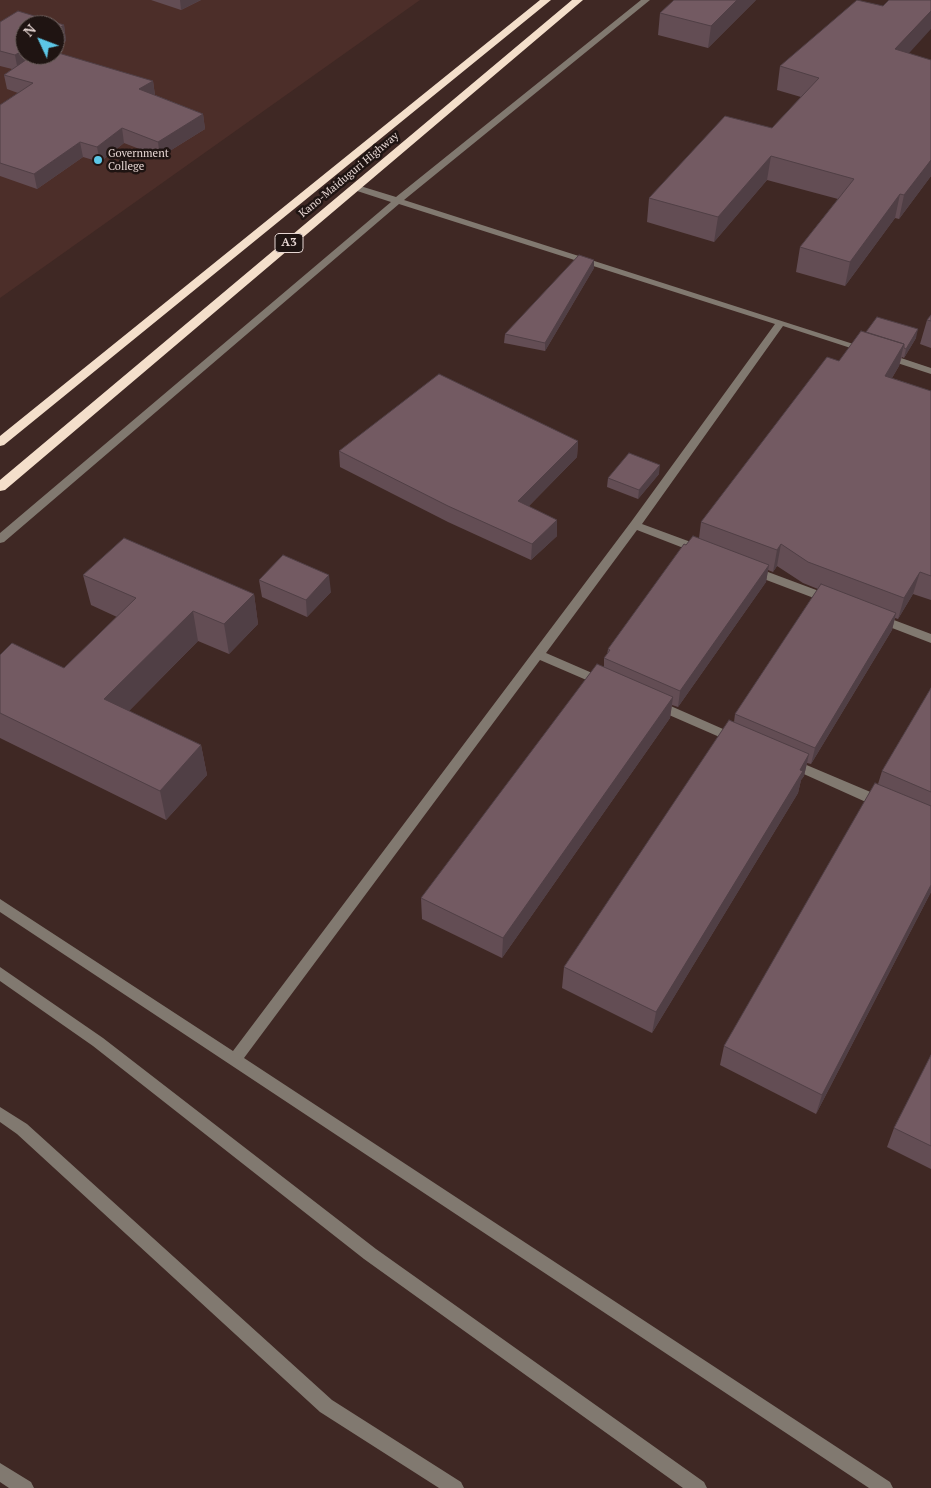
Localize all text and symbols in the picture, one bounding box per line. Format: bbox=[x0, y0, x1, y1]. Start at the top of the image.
north arrow bbox=[15, 15, 65, 65]
text: N bbox=[19, 20, 40, 40]
street label: Kano-Maiduguri Highway bbox=[297, 130, 401, 220]
place label: Government College bbox=[108, 147, 169, 173]
marker: Government College bbox=[92, 154, 104, 166]
road number: A3 bbox=[275, 234, 303, 252]

